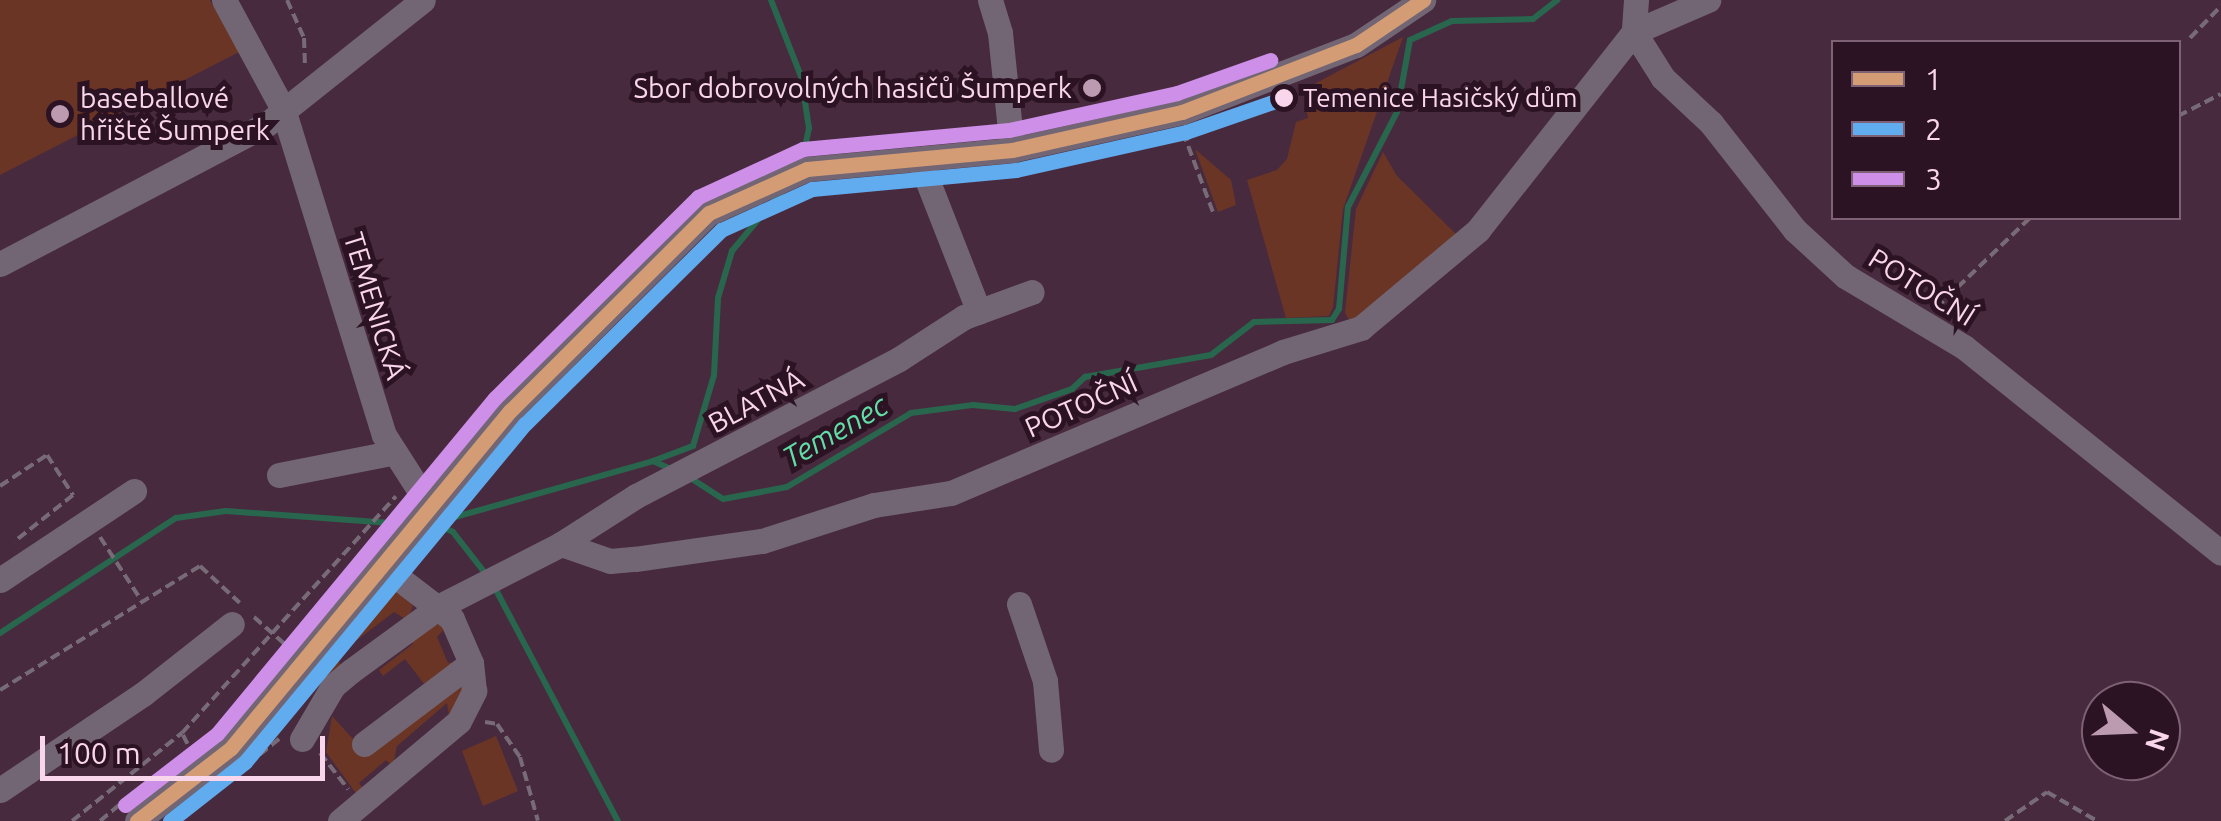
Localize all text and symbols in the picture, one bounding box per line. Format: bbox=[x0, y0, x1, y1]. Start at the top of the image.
legend bbox=[1831, 40, 2181, 220]
text: 1 bbox=[1925, 62, 1942, 96]
place label: Sbor dobrovolných hasičů Šumperk bbox=[633, 71, 1072, 105]
marker: Sbor dobrovolných hasičů Šumperk bbox=[1081, 77, 1103, 99]
place label: baseballové hřiště Šumperk bbox=[80, 81, 270, 147]
place label: Temenice Hasičský dům bbox=[1303, 82, 1577, 114]
marker: Temenice Hasičský dům bbox=[1274, 88, 1294, 108]
marker: baseballové hřiště Šumperk bbox=[49, 103, 71, 125]
text: 2 bbox=[1925, 112, 1942, 146]
text: 3 bbox=[1925, 162, 1942, 196]
street label: TEMENICKÁ bbox=[337, 228, 413, 384]
street label: POTOČNÍ bbox=[1863, 241, 1981, 333]
street label: BLATNÁ bbox=[703, 362, 809, 440]
street label: POTOČNÍ bbox=[1020, 365, 1142, 445]
water label: Temenec bbox=[776, 387, 894, 475]
north arrow bbox=[2081, 681, 2181, 781]
scale bar bbox=[45, 716, 330, 778]
text: N bbox=[2140, 725, 2176, 755]
text: 100 m bbox=[57, 736, 141, 770]

